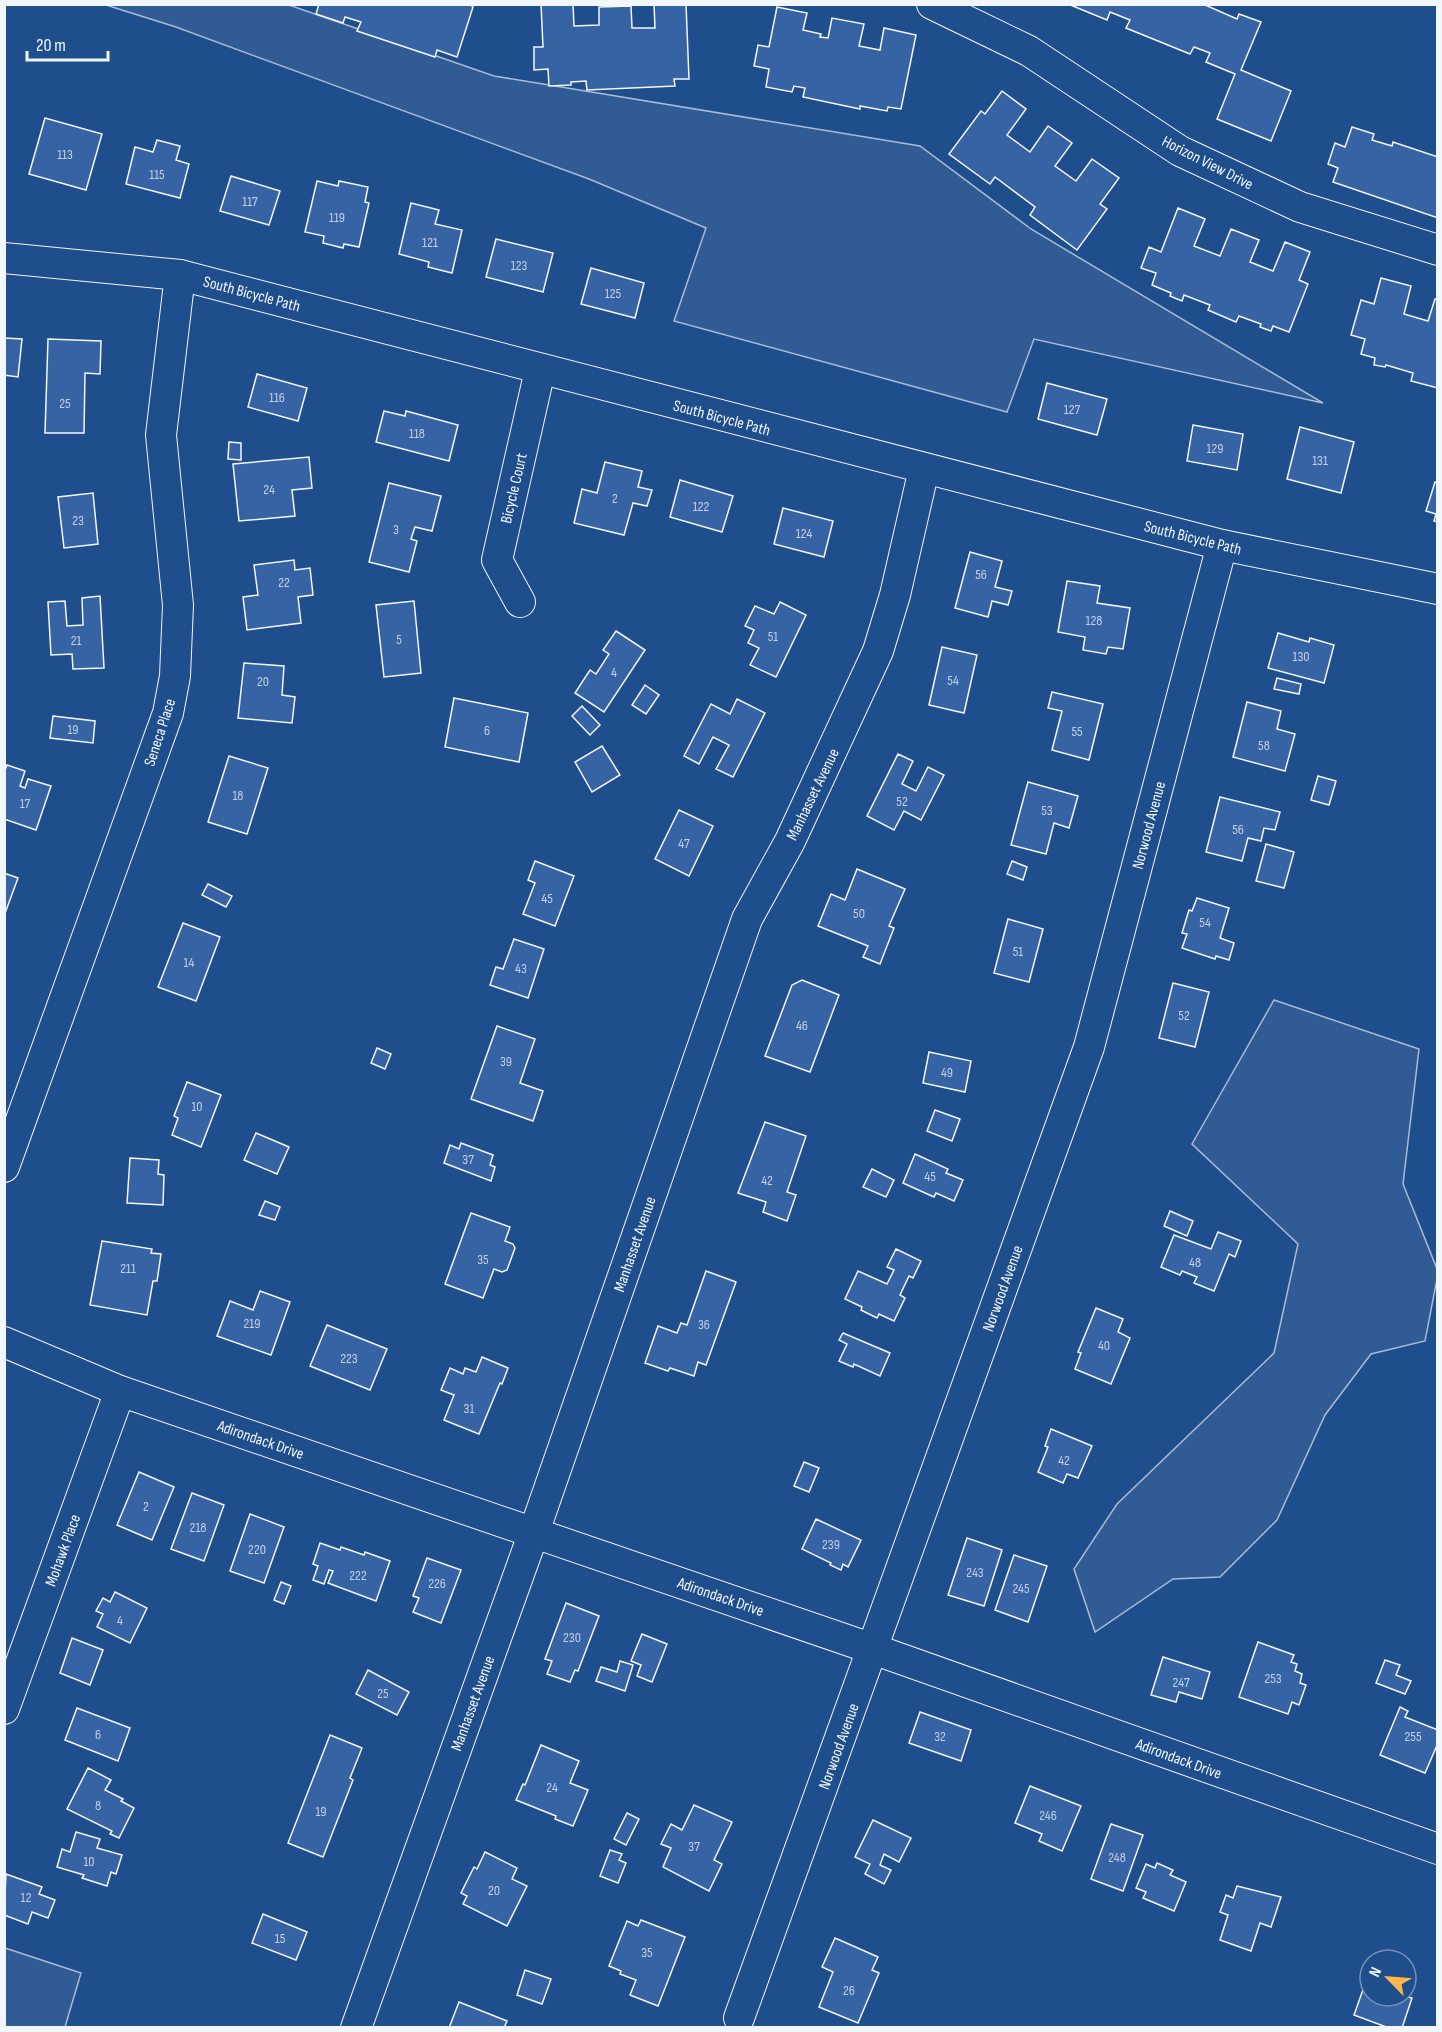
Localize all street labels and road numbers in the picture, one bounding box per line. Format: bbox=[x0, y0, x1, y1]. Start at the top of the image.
street label: Horizon View Drive bbox=[1158, 132, 1256, 194]
street label: South Bicycle Path bbox=[201, 272, 302, 317]
street label: South Bicycle Path bbox=[671, 396, 772, 441]
street label: Bicycle Court bbox=[497, 451, 532, 525]
street label: South Bicycle Path bbox=[1142, 517, 1243, 560]
street label: Seneca Place bbox=[141, 696, 180, 769]
street label: Manhasset Avenue bbox=[783, 746, 844, 844]
street label: Norwood Avenue bbox=[1129, 779, 1170, 871]
street label: Manhasset Avenue bbox=[610, 1194, 661, 1295]
street label: Norwood Avenue bbox=[979, 1243, 1028, 1334]
street label: Adirondack Drive bbox=[214, 1416, 306, 1464]
street label: Mohawk Place bbox=[42, 1512, 85, 1589]
street label: Adirondack Drive bbox=[674, 1573, 766, 1621]
street label: Manhasset Avenue bbox=[447, 1653, 499, 1754]
street label: Norwood Avenue bbox=[815, 1701, 864, 1792]
street label: Adirondack Drive bbox=[1132, 1735, 1224, 1784]

